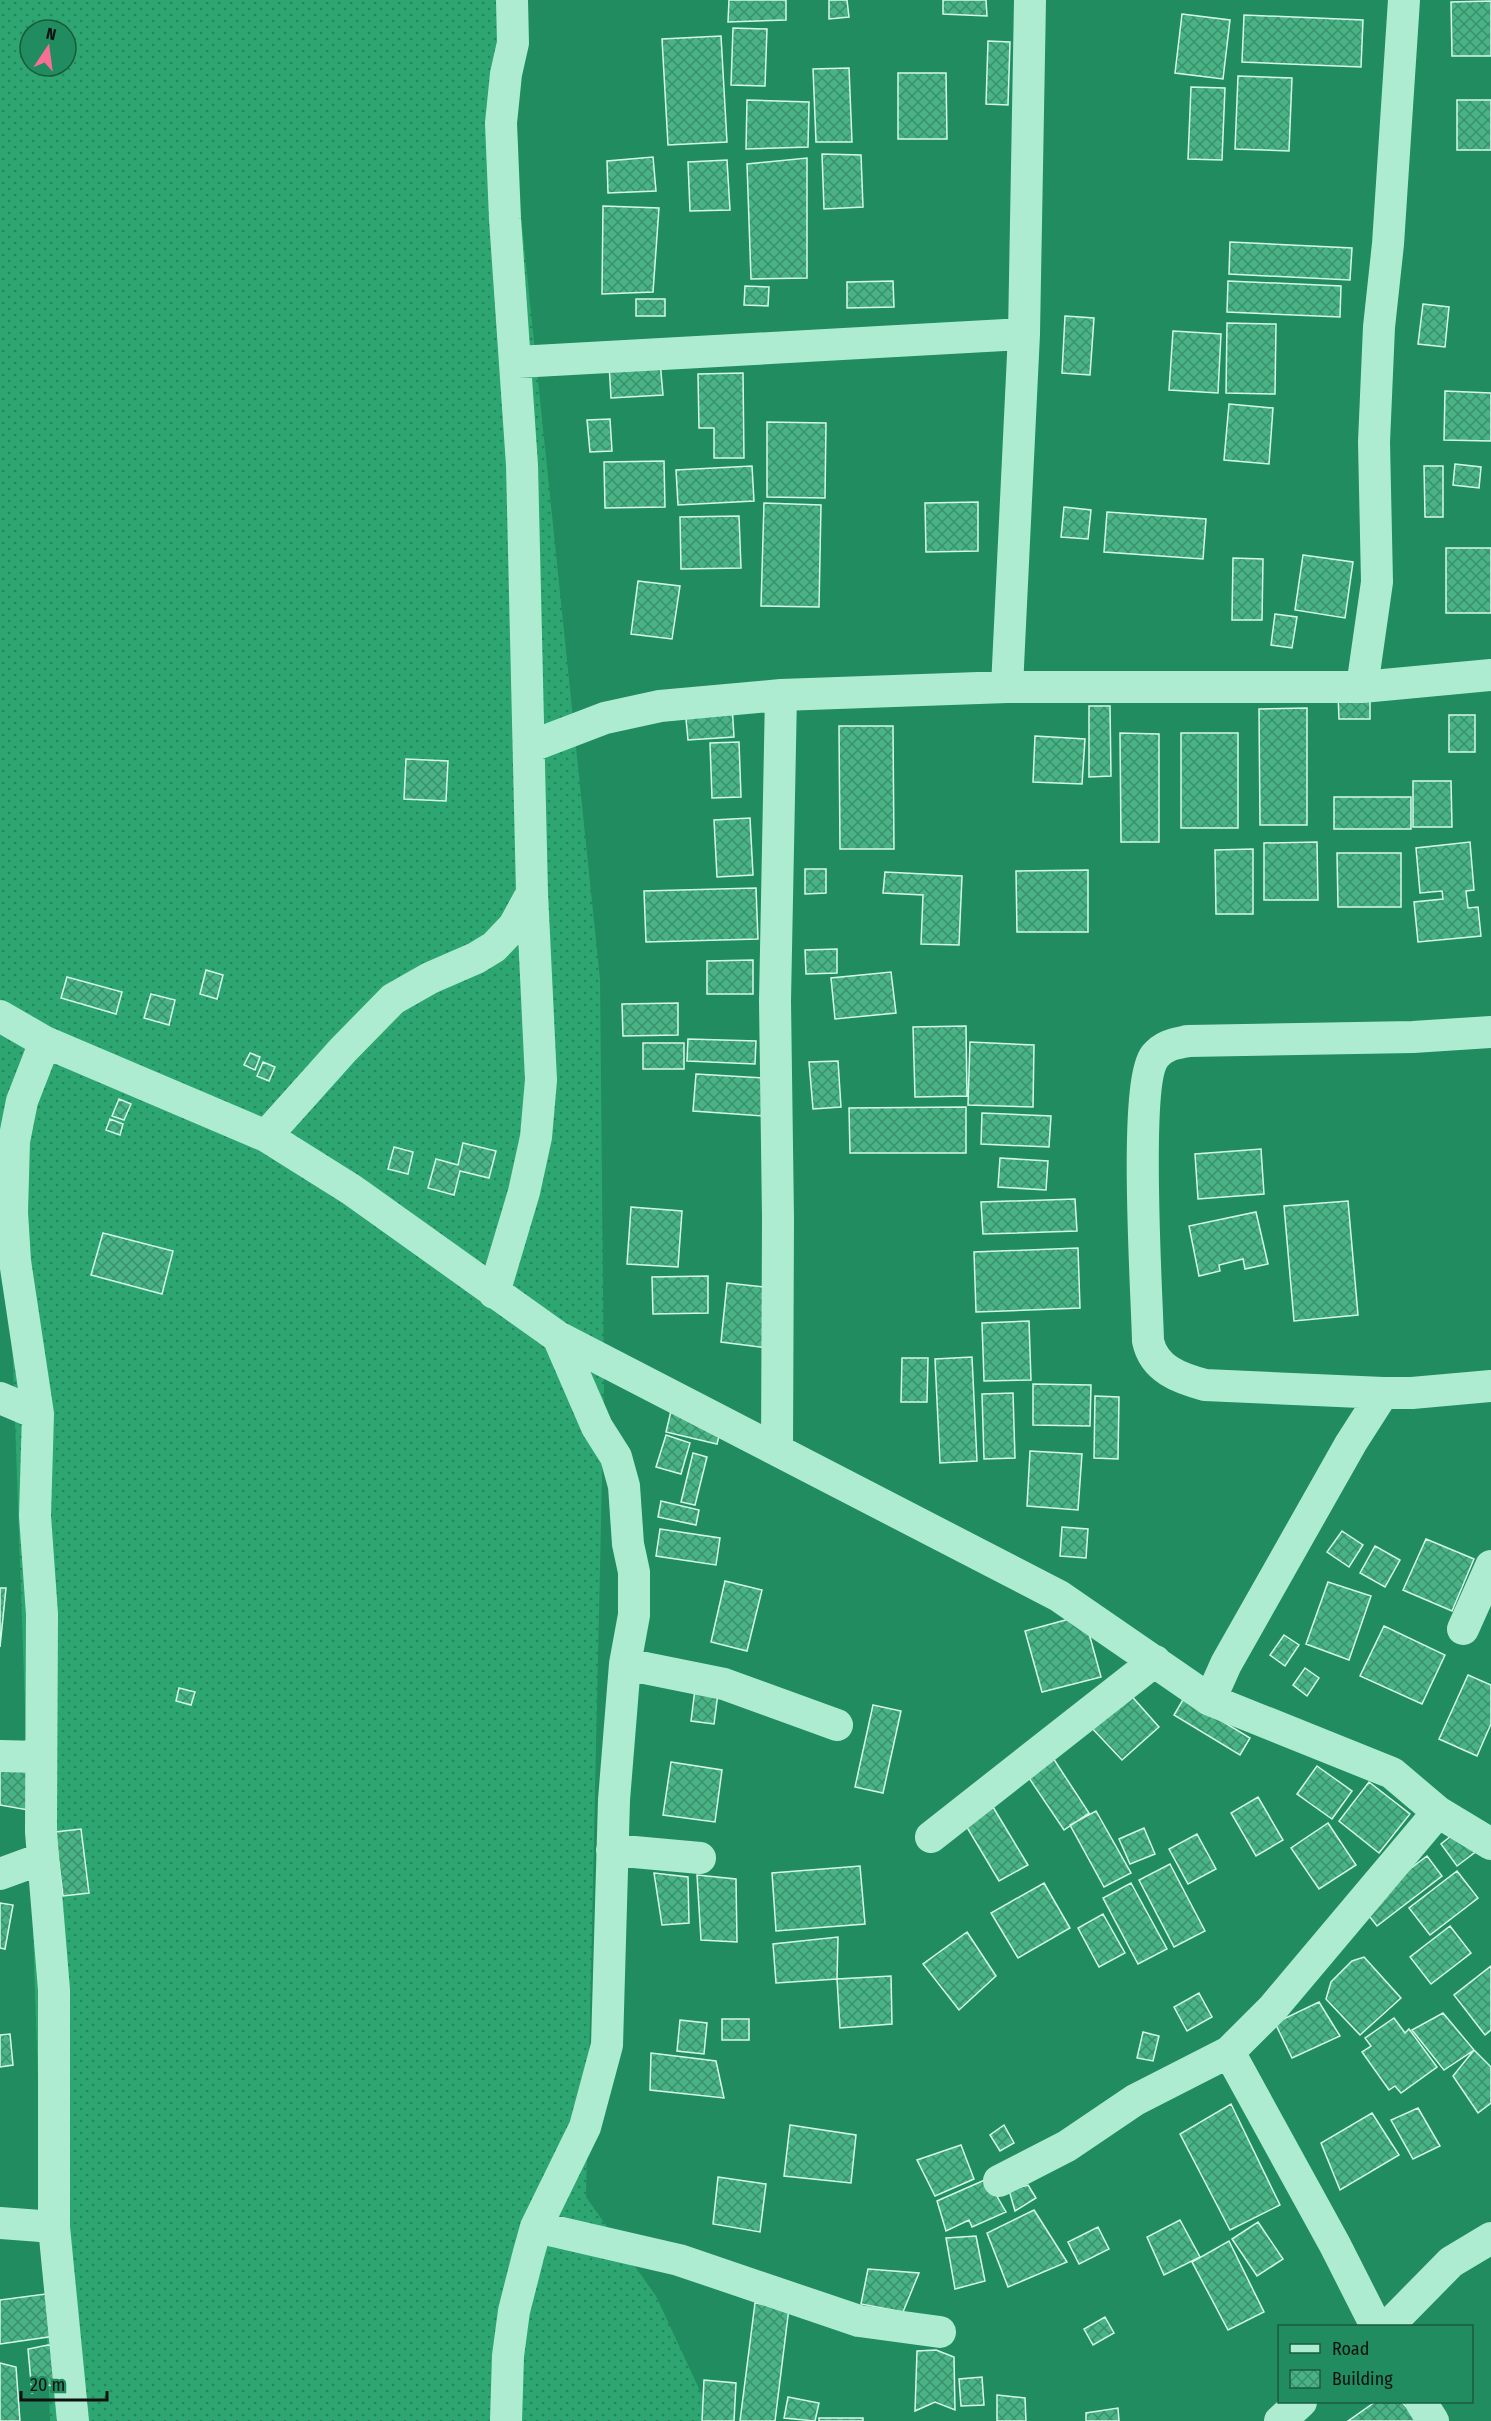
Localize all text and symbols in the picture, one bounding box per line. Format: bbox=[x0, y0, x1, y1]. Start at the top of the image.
north arrow bbox=[18, 18, 78, 78]
text: N bbox=[44, 24, 58, 44]
legend bbox=[1278, 2325, 1473, 2403]
text: Road bbox=[1332, 2338, 1369, 2360]
scale bar bbox=[21, 2364, 106, 2402]
text: Building bbox=[1332, 2368, 1393, 2390]
text: 20 m bbox=[30, 2374, 65, 2396]

